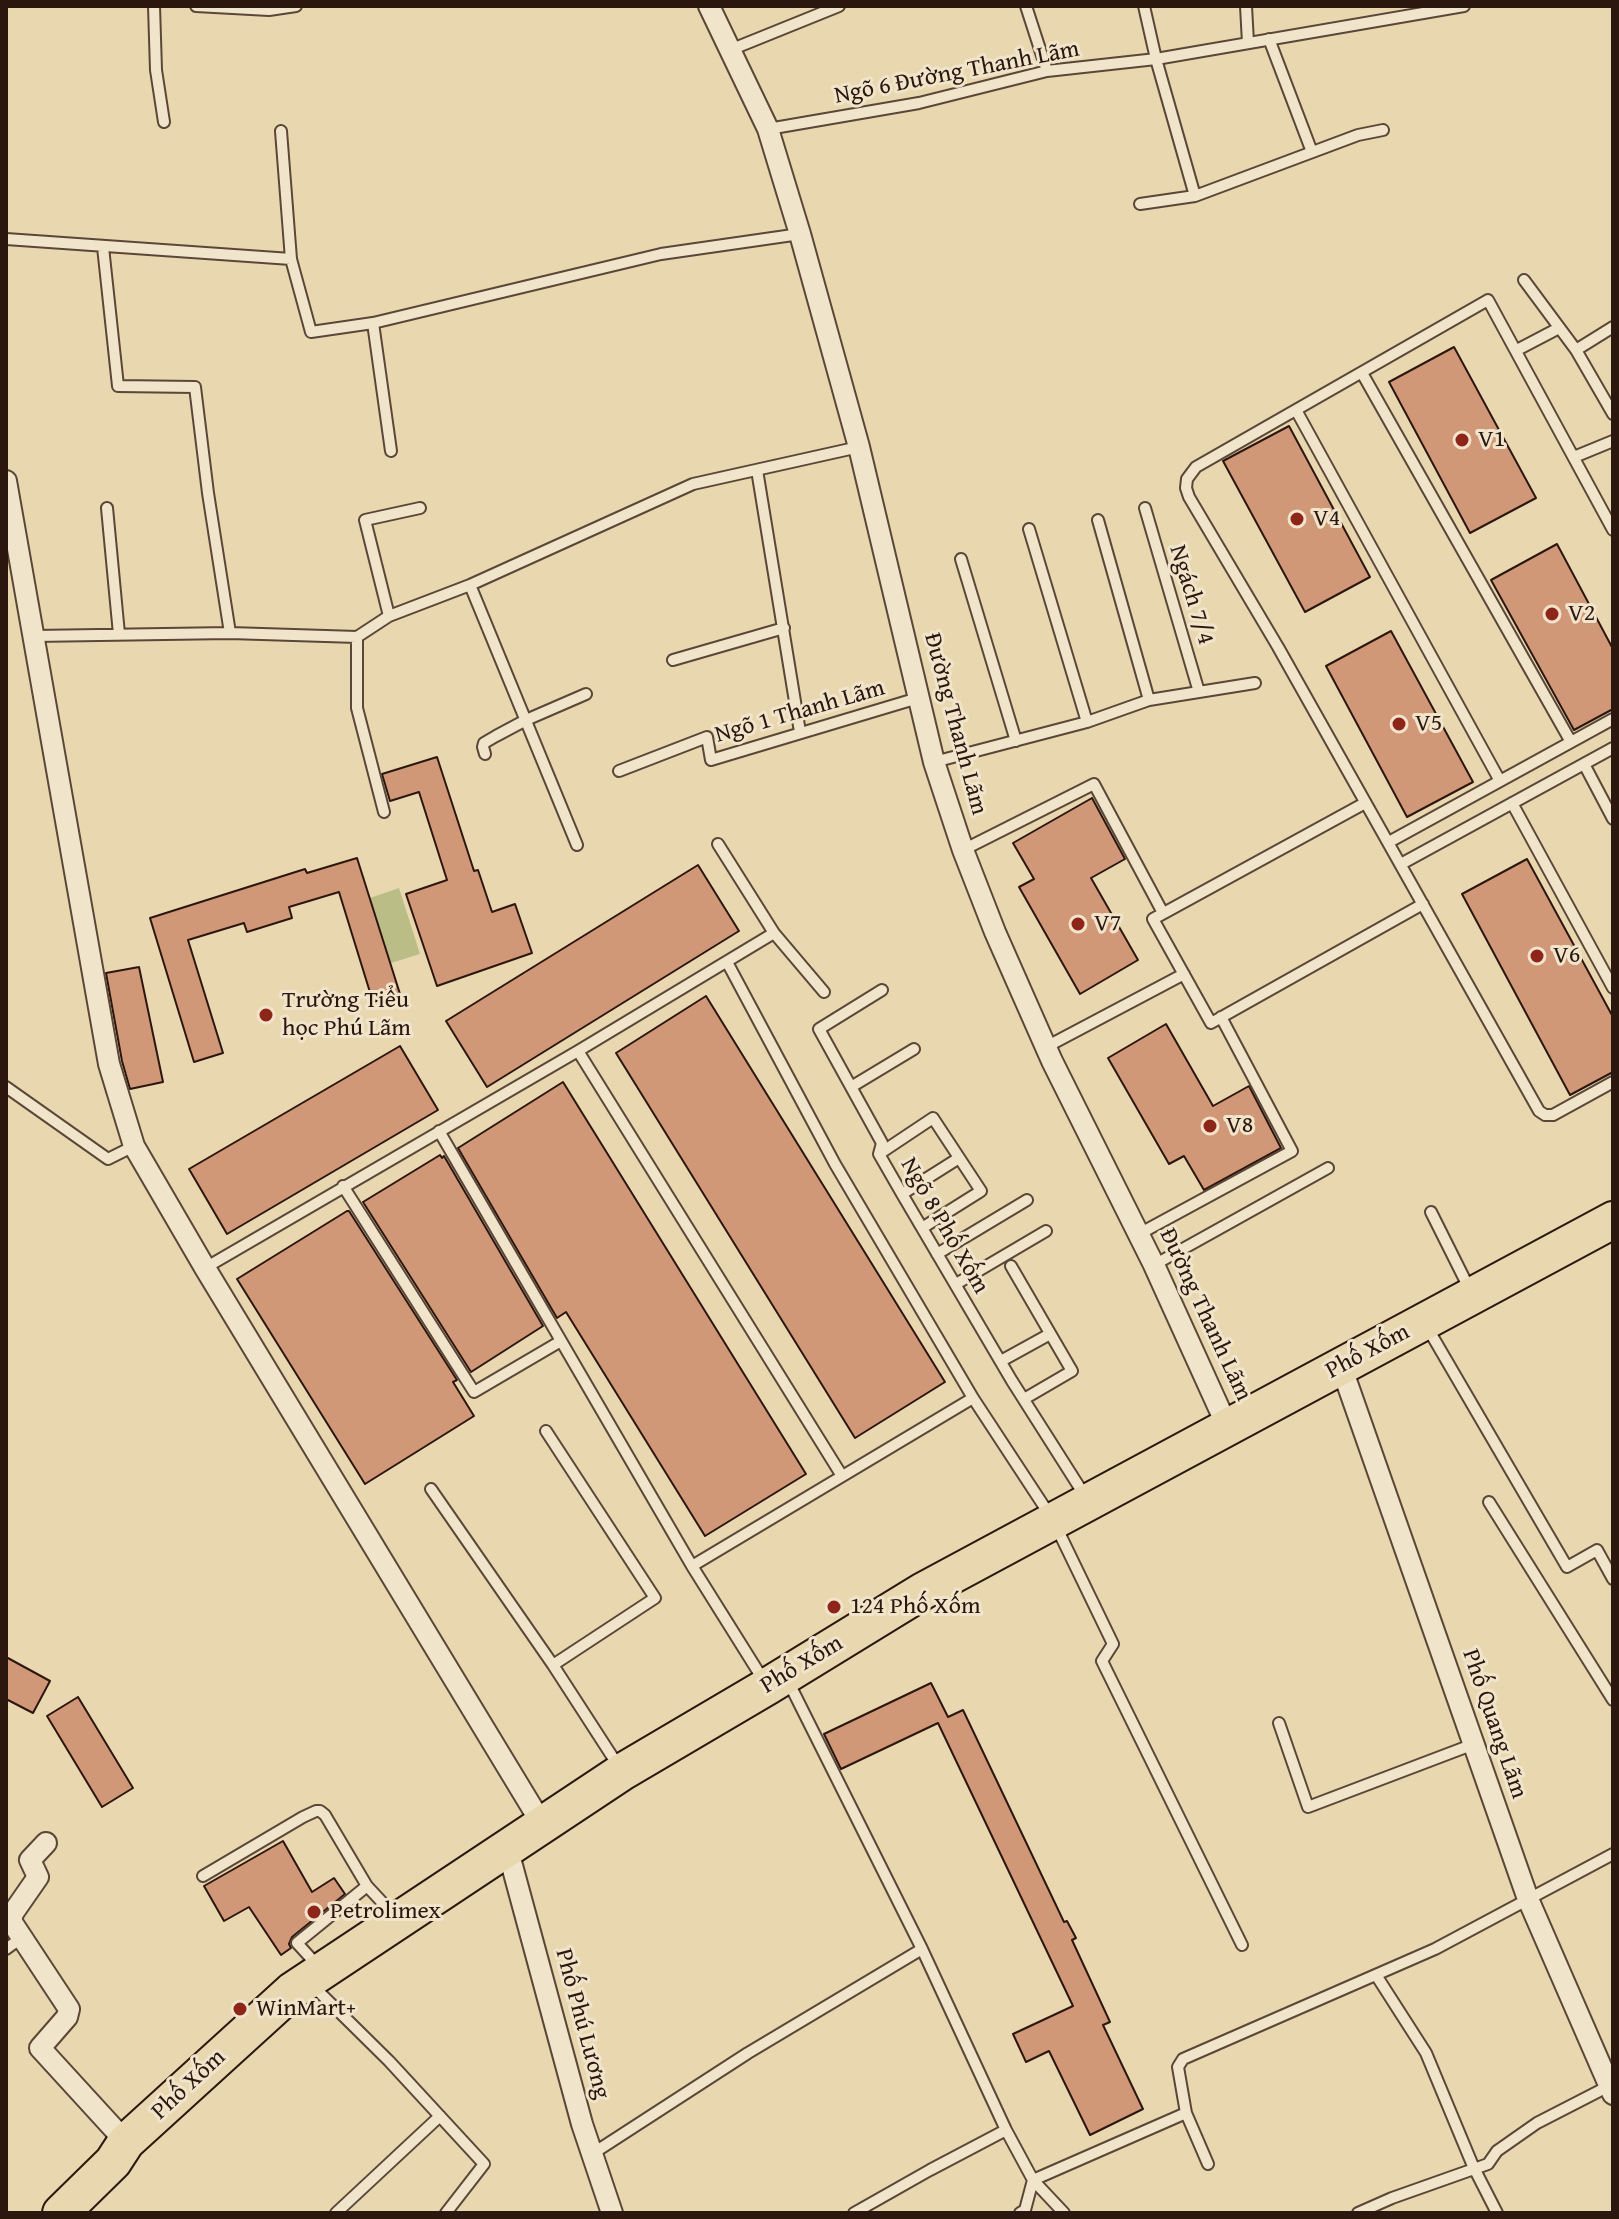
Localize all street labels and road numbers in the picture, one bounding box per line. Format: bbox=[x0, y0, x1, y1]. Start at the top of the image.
street label: Ngõ 6 Đường Thanh Lãm bbox=[832, 35, 1082, 111]
street label: Ngách 7/4 bbox=[1162, 542, 1220, 648]
street label: Đường Thanh Lãm bbox=[917, 630, 993, 818]
street label: Ngõ 1 Thanh Lãm bbox=[712, 674, 888, 750]
street label: Ngõ 8 Phố Xốm bbox=[893, 1153, 995, 1299]
street label: Đường Thanh Lãm bbox=[1152, 1224, 1258, 1406]
street label: Phố Xốm bbox=[1321, 1318, 1415, 1386]
street label: Phố Xốm bbox=[756, 1629, 848, 1701]
street label: Phố Quang Lãm bbox=[1455, 1645, 1533, 1803]
street label: Phố Phú Lương bbox=[548, 1946, 616, 2102]
street label: Phố Xốm bbox=[146, 2044, 232, 2126]

